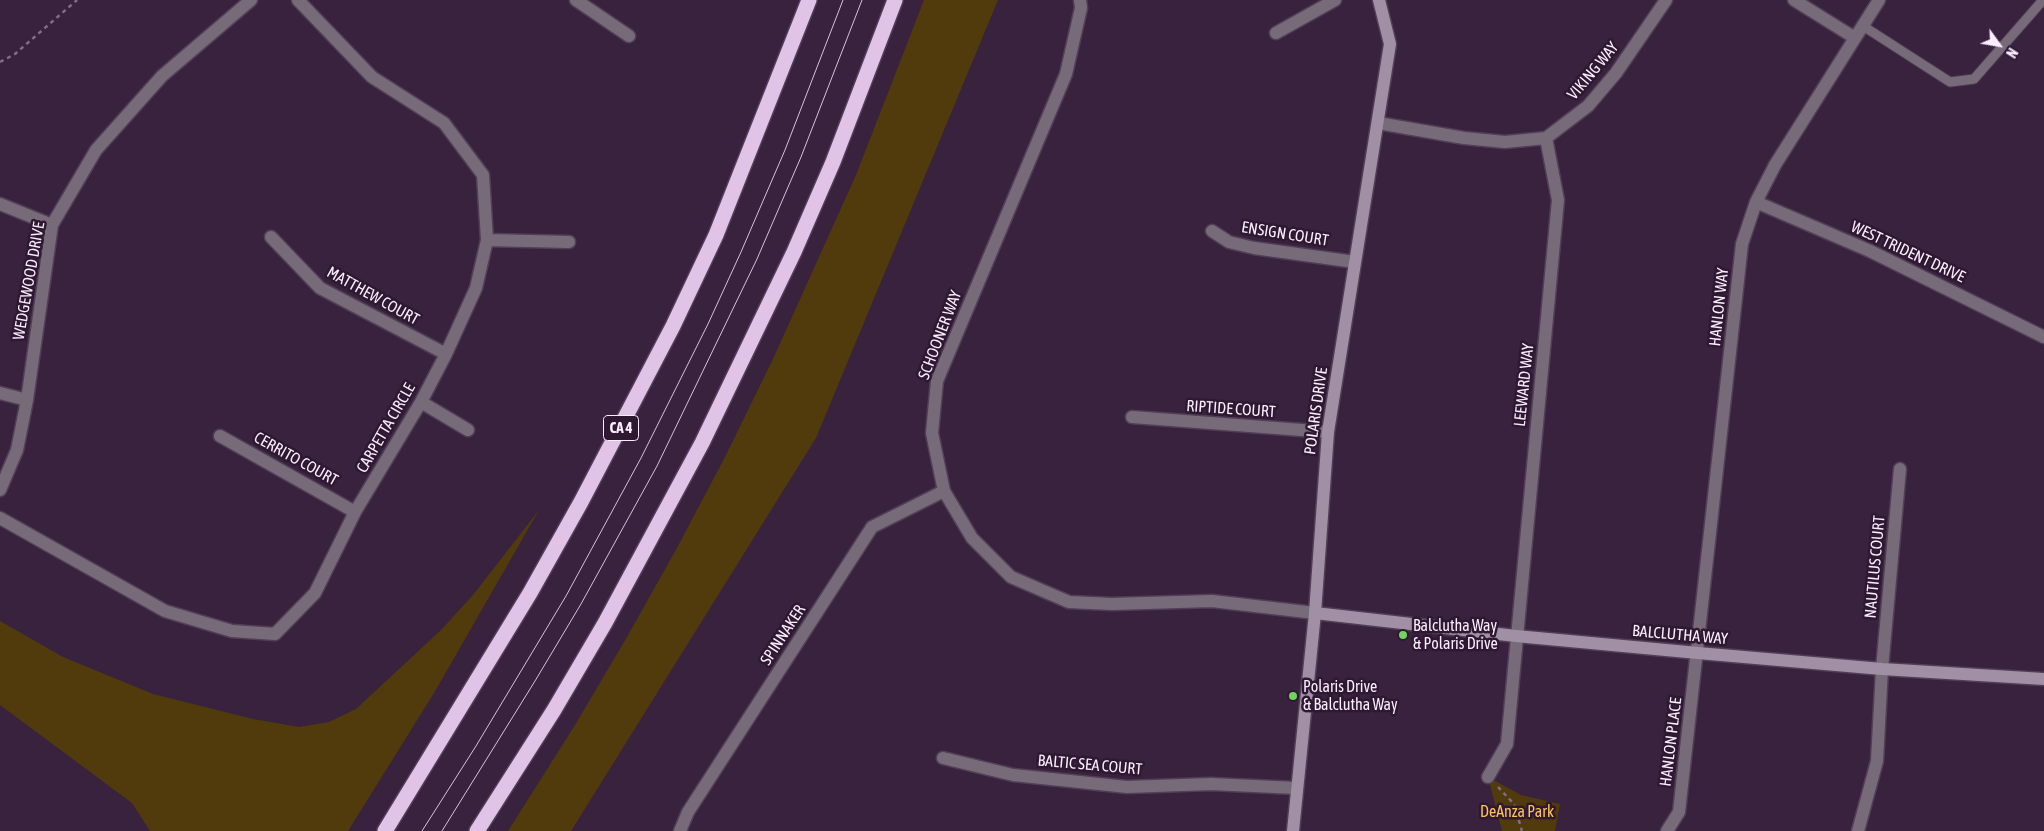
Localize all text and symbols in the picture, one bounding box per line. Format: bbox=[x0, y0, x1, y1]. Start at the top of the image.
north arrow bbox=[1974, 20, 2024, 70]
street label: VIKING WAY bbox=[1563, 38, 1623, 104]
text: N bbox=[2003, 45, 2021, 61]
street label: WEST TRIDENT DRIVE bbox=[1848, 217, 1968, 287]
street label: ENSIGN COURT bbox=[1240, 218, 1330, 250]
street label: WEDGEWOOD DRIVE bbox=[9, 220, 49, 342]
street label: MATTHEW COURT bbox=[323, 263, 423, 329]
street label: HANLON WAY bbox=[1705, 267, 1733, 347]
street label: SCHOONER WAY bbox=[914, 288, 966, 382]
street label: LEEWARD WAY bbox=[1510, 342, 1538, 428]
street label: POLARIS DRIVE bbox=[1300, 366, 1332, 456]
street label: CARPETTA CIRCLE bbox=[353, 380, 419, 476]
street label: RIPTIDE COURT bbox=[1186, 396, 1276, 422]
road number: CA 4 bbox=[604, 416, 638, 440]
street label: CERRITO COURT bbox=[251, 428, 341, 490]
street label: NAUTILUS COURT bbox=[1861, 515, 1889, 619]
street label: SPINNAKER bbox=[756, 601, 810, 669]
place label: Balclutha Way & Polaris Drive bbox=[1413, 616, 1498, 654]
street label: BALCLUTHA WAY bbox=[1631, 621, 1729, 649]
marker: Balclutha Way & Polaris Drive bbox=[1397, 629, 1409, 641]
place label: Polaris Drive & Balclutha Way bbox=[1303, 677, 1398, 715]
marker: Polaris Drive & Balclutha Way bbox=[1287, 690, 1299, 702]
street label: HANLON PLACE bbox=[1656, 697, 1686, 787]
street label: BALTIC SEA COURT bbox=[1037, 751, 1143, 779]
park label: DeAnza Park bbox=[1480, 802, 1554, 822]

